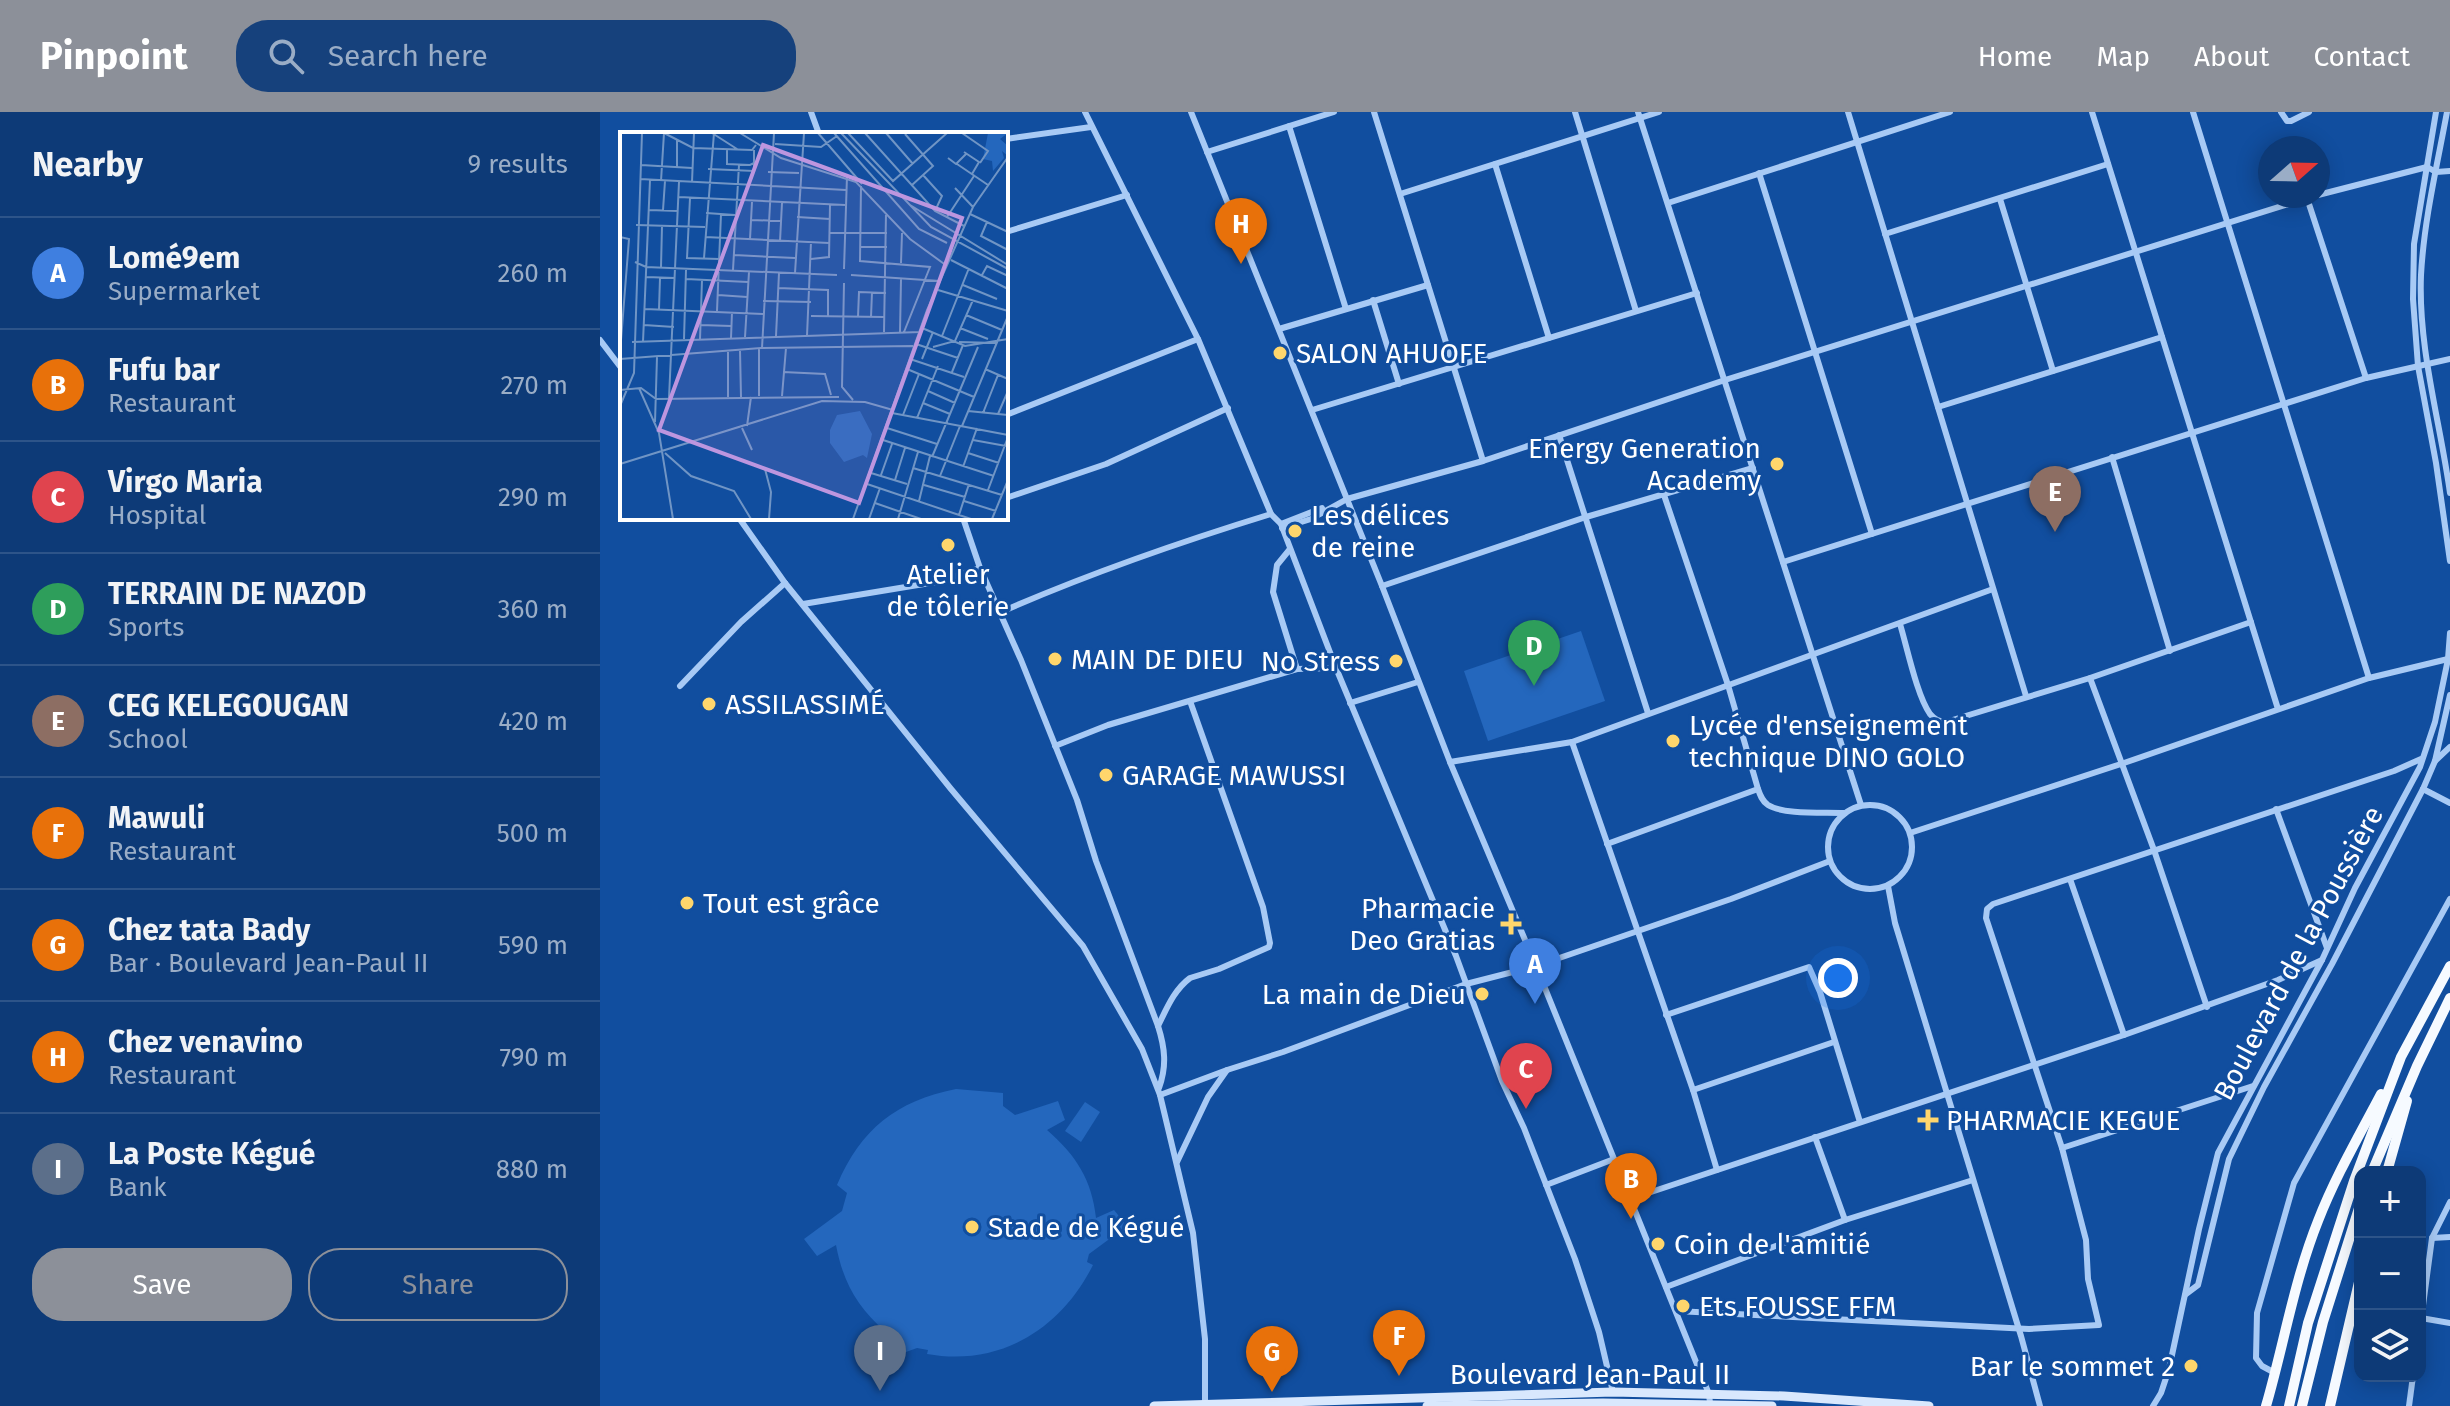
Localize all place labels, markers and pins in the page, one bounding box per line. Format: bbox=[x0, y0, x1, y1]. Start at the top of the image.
pin: H bbox=[1215, 198, 1267, 264]
place label: SALON AHUOFE bbox=[1296, 337, 1488, 370]
marker: SALON AHUOFE bbox=[1271, 344, 1289, 362]
place label: Energy Generation Academy bbox=[1528, 432, 1761, 497]
marker: Energy Generation Academy bbox=[1768, 455, 1786, 473]
pin: E bbox=[2029, 466, 2081, 532]
place label: Les délices de reine bbox=[1311, 499, 1449, 564]
marker: Les délices de reine bbox=[1286, 522, 1304, 540]
marker: Atelier de tôlerie bbox=[939, 536, 957, 554]
place label: Atelier de tôlerie bbox=[887, 558, 1009, 623]
pin: D bbox=[1508, 620, 1560, 686]
place label: MAIN DE DIEU bbox=[1071, 643, 1244, 676]
place label: No Stress bbox=[1261, 645, 1380, 678]
marker: MAIN DE DIEU bbox=[1046, 650, 1064, 668]
marker: No Stress bbox=[1387, 652, 1405, 670]
place label: ASSILASSIMÉ bbox=[725, 688, 885, 721]
marker: ASSILASSIMÉ bbox=[700, 695, 718, 713]
place label: Lycée d'enseignement technique DINO GOLO bbox=[1689, 709, 1969, 774]
marker: Lycée d'enseignement technique DINO GOLO bbox=[1664, 732, 1682, 750]
place label: GARAGE MAWUSSI bbox=[1122, 759, 1346, 792]
marker: GARAGE MAWUSSI bbox=[1097, 766, 1115, 784]
place label: Tout est grâce bbox=[703, 887, 880, 920]
place label: Pharmacie Deo Gratias bbox=[1349, 892, 1495, 957]
marker: Tout est grâce bbox=[678, 894, 696, 912]
marker: Pharmacie Deo Gratias bbox=[1502, 915, 1520, 933]
pin: A bbox=[1509, 938, 1561, 1004]
place label: La main de Dieu bbox=[1262, 978, 1466, 1011]
marker: La main de Dieu bbox=[1473, 985, 1491, 1003]
pin: C bbox=[1500, 1043, 1552, 1109]
place label: PHARMACIE KEGUE bbox=[1946, 1104, 2181, 1137]
marker: PHARMACIE KEGUE bbox=[1917, 1109, 1939, 1131]
pin: B bbox=[1605, 1153, 1657, 1219]
place label: Stade de Kégué bbox=[988, 1211, 1184, 1244]
marker: Stade de Kégué bbox=[963, 1218, 981, 1236]
place label: Coin de l'amitié bbox=[1674, 1228, 1871, 1261]
marker: Coin de l'amitié bbox=[1649, 1235, 1667, 1253]
place label: Ets FOUSSE FFM bbox=[1699, 1290, 1897, 1323]
marker: Ets FOUSSE FFM bbox=[1674, 1297, 1692, 1315]
pin: F bbox=[1373, 1310, 1425, 1376]
pin: I bbox=[854, 1325, 906, 1391]
pin: G bbox=[1246, 1326, 1298, 1392]
place label: Bar le sommet 2 bbox=[1970, 1350, 2175, 1383]
marker: Bar le sommet 2 bbox=[2182, 1357, 2200, 1375]

